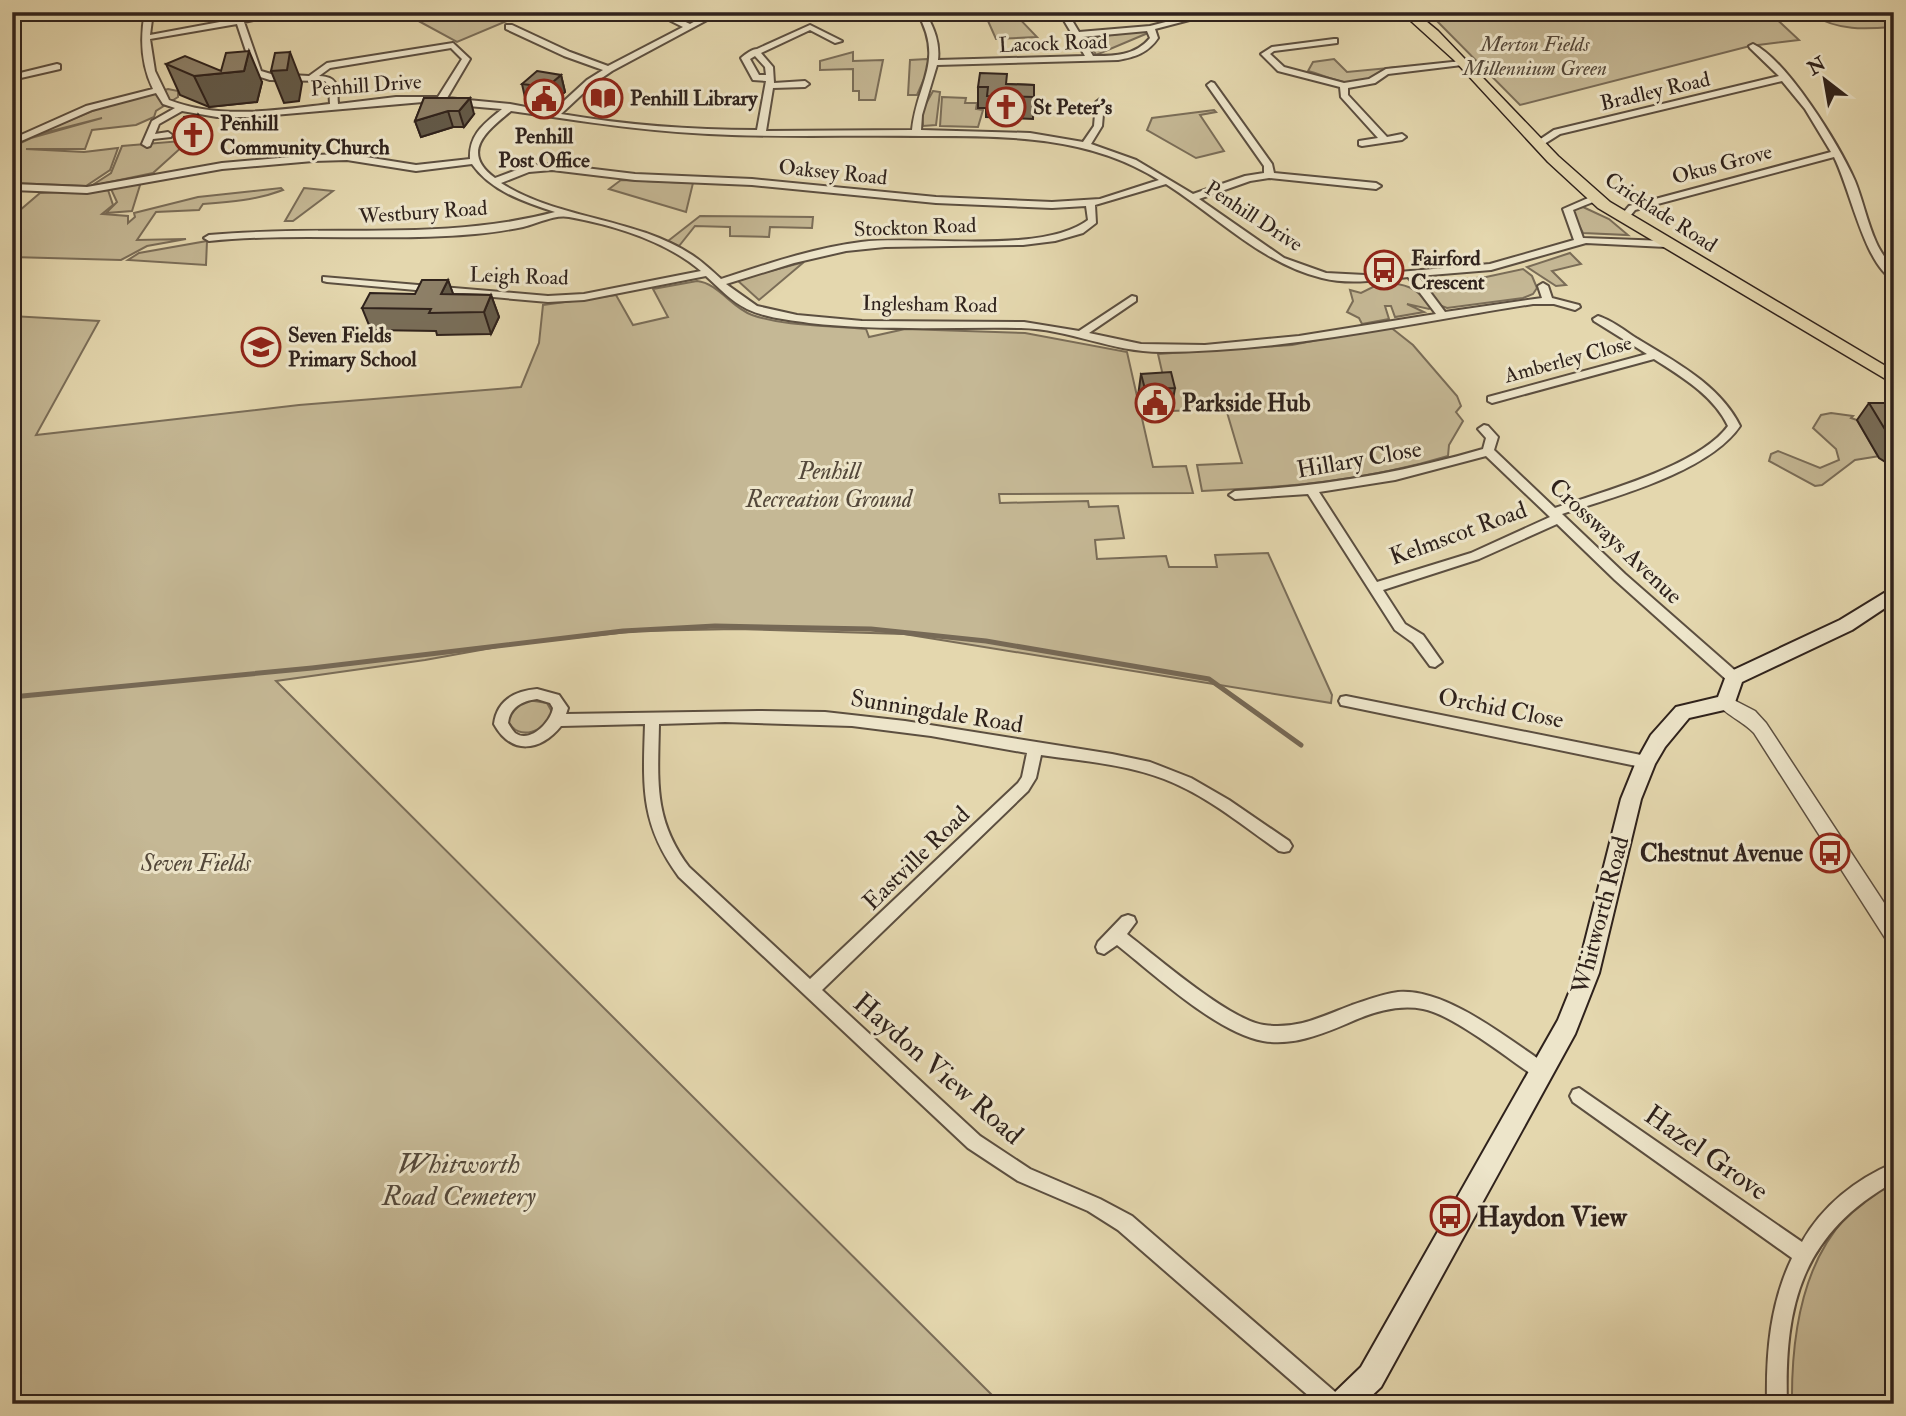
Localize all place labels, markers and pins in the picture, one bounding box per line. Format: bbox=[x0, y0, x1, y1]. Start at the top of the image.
library icon: Penhill Library bbox=[582, 77, 624, 119]
public building icon: Penhill Post Office bbox=[523, 78, 565, 120]
place label: Penhill Library bbox=[630, 85, 758, 112]
church icon: St Peter's bbox=[985, 86, 1027, 128]
place label: St Peter's bbox=[1033, 94, 1112, 121]
place label: Penhill Community Church bbox=[220, 110, 390, 161]
church icon: Penhill Community Church bbox=[172, 114, 214, 156]
place label: Penhill Post Office bbox=[498, 123, 590, 174]
place label: Fairford Crescent bbox=[1411, 245, 1485, 296]
bus stop icon: Fairford Crescent bbox=[1363, 249, 1405, 291]
place label: Seven Fields Primary School bbox=[288, 322, 417, 373]
school or university icon: Seven Fields Primary School bbox=[240, 326, 282, 368]
public building icon: Parkside Hub bbox=[1134, 382, 1176, 424]
place label: Parkside Hub bbox=[1182, 388, 1311, 419]
bus stop icon: Chestnut Avenue bbox=[1809, 832, 1851, 874]
place label: Chestnut Avenue bbox=[1640, 838, 1803, 869]
bus stop icon: Haydon View bbox=[1429, 1195, 1471, 1237]
place label: Haydon View bbox=[1477, 1200, 1629, 1235]

